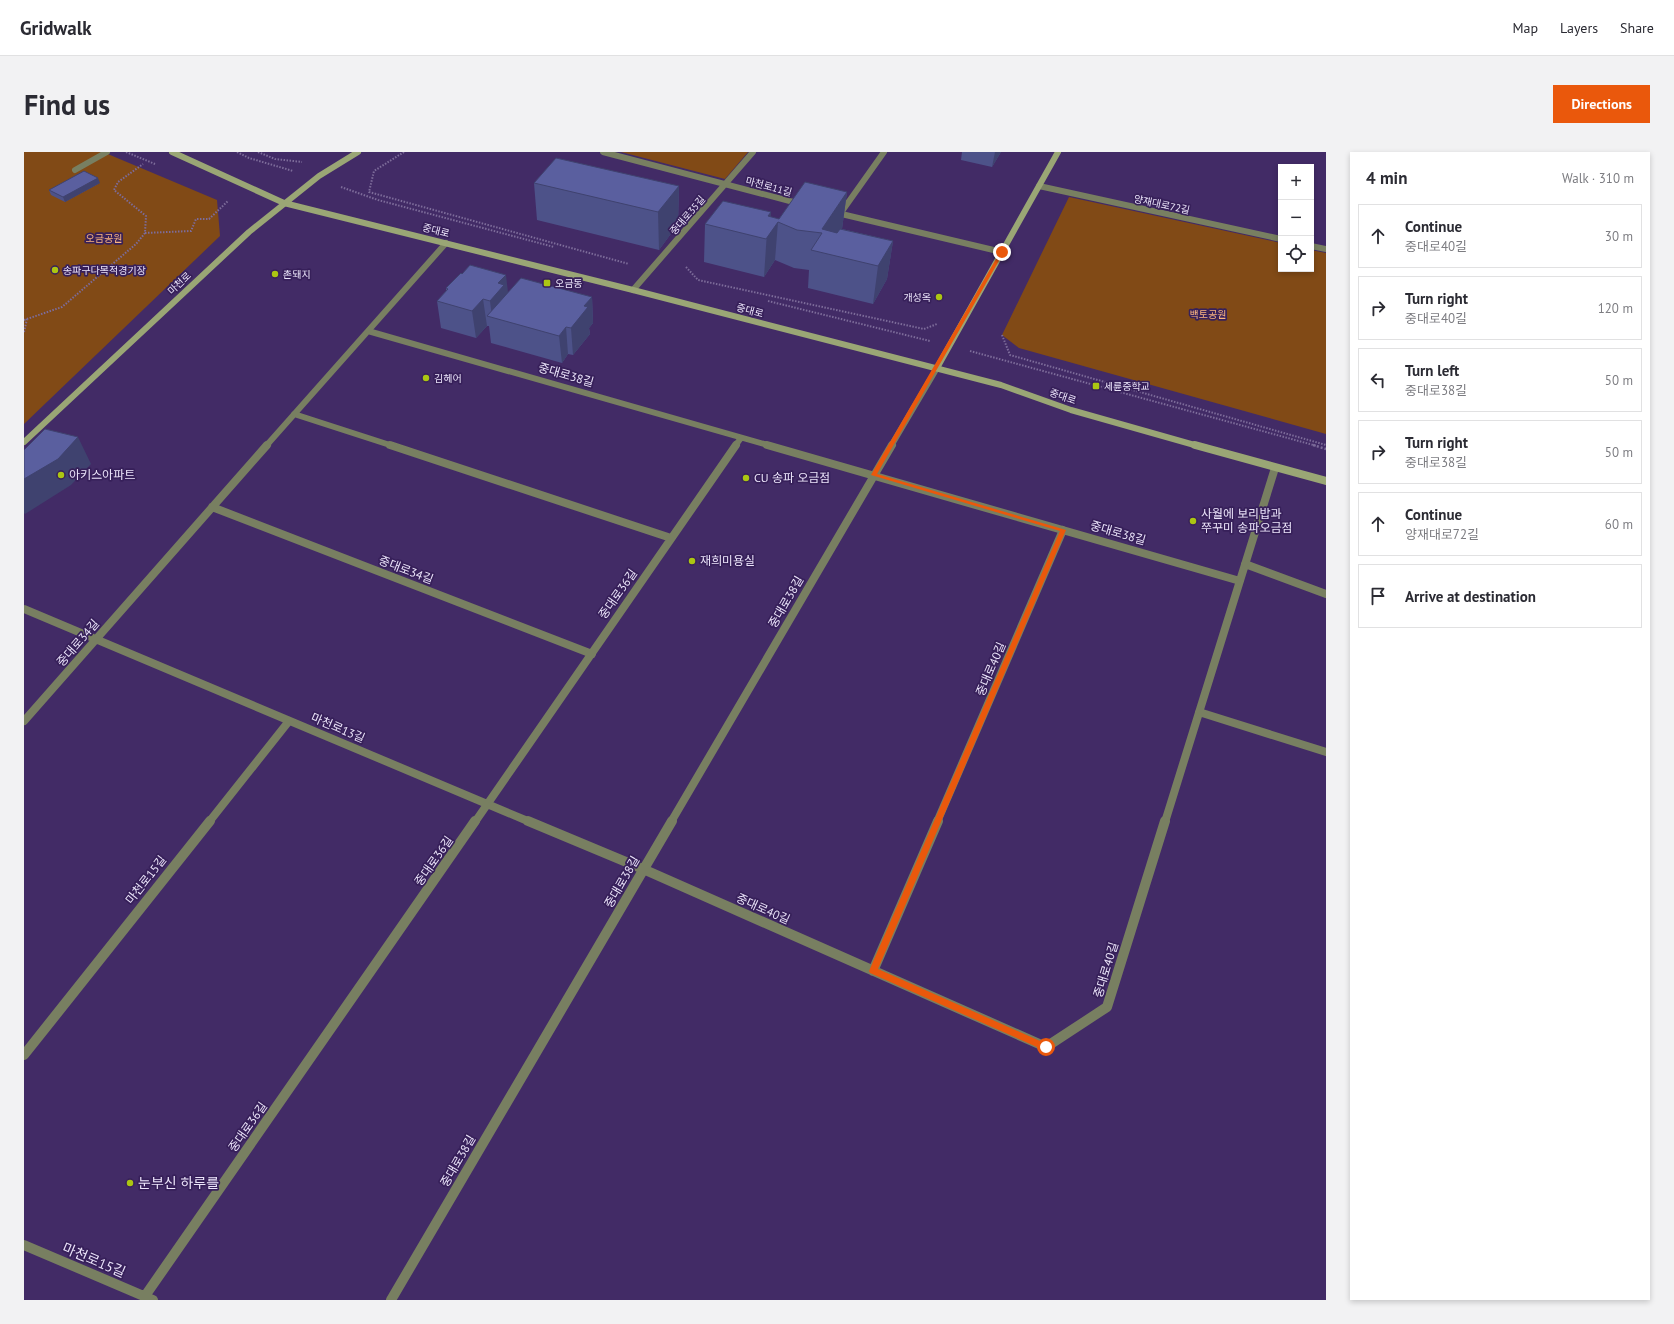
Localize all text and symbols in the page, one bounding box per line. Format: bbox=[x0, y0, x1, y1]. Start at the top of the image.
text: Gridwalk bbox=[20, 16, 92, 40]
text: Map bbox=[1512, 19, 1538, 37]
text: Layers bbox=[1560, 19, 1598, 37]
text: Share bbox=[1620, 19, 1654, 37]
button: Directions bbox=[1553, 85, 1650, 123]
text: Find us bbox=[24, 86, 110, 123]
map controls bbox=[1278, 164, 1314, 272]
button: + bbox=[1278, 164, 1314, 200]
text: 4 min bbox=[1366, 167, 1407, 189]
text: Walk · 310 m bbox=[1562, 170, 1634, 187]
street label: 마천로11길 bbox=[744, 174, 794, 199]
street label: 양재대로72길 bbox=[1133, 192, 1191, 217]
street label: 중대로35길 bbox=[667, 193, 708, 238]
button: − bbox=[1278, 200, 1314, 236]
text: Continue bbox=[1405, 217, 1462, 236]
street label: 중대로 bbox=[421, 221, 451, 240]
icon: ahead bbox=[1367, 225, 1389, 247]
text: 30 m bbox=[1605, 228, 1633, 245]
park label: 오금공원 bbox=[86, 232, 122, 245]
button: locate bbox=[1278, 236, 1314, 272]
text: 중대로40길 bbox=[1405, 238, 1467, 255]
route end bbox=[993, 243, 1011, 261]
place label: 송파구다목적경기장 bbox=[63, 264, 146, 277]
marker: 송파구다목적경기장 bbox=[50, 265, 60, 275]
place label: 촌돼지 bbox=[283, 268, 311, 281]
street label: 마천로 bbox=[165, 269, 194, 298]
marker: 촌돼지 bbox=[270, 269, 280, 279]
place label: 오금동 bbox=[555, 277, 583, 290]
marker: 오금동 bbox=[542, 278, 552, 288]
text: Turn right bbox=[1405, 289, 1468, 308]
place label: 개성옥 bbox=[903, 291, 931, 304]
marker: 개성옥 bbox=[934, 292, 944, 302]
icon: right bbox=[1367, 297, 1389, 319]
text: 120 m bbox=[1598, 300, 1633, 317]
street label: 중대로 bbox=[735, 301, 765, 320]
park label: 백토공원 bbox=[1190, 308, 1226, 321]
text: 중대로40길 bbox=[1405, 310, 1467, 327]
street label: 중대로38길 bbox=[537, 359, 596, 390]
text: Turn left bbox=[1405, 361, 1459, 380]
icon: left bbox=[1367, 369, 1389, 391]
place label: 김헤어 bbox=[434, 372, 462, 385]
text: 50 m bbox=[1605, 372, 1633, 389]
marker: 김헤어 bbox=[421, 373, 431, 383]
place label: 세륜중학교 bbox=[1104, 380, 1150, 393]
marker: 세륜중학교 bbox=[1091, 381, 1101, 391]
text: 중대로38길 bbox=[1405, 382, 1467, 399]
street label: 중대로 bbox=[1048, 386, 1078, 407]
text: Turn right bbox=[1405, 433, 1468, 452]
icon: right bbox=[1367, 441, 1389, 463]
text: 50 m bbox=[1605, 444, 1633, 461]
text: 중대로38길 bbox=[1405, 454, 1467, 471]
place label: 아키스아파트 bbox=[69, 467, 135, 482]
marker: 아키스아파트 bbox=[56, 470, 66, 480]
place label: CU 송파 오금점 bbox=[754, 470, 830, 485]
marker: CU 송파 오금점 bbox=[741, 473, 751, 483]
text: Continue bbox=[1405, 505, 1462, 524]
place label: 사월에 보리밥과 쭈꾸미 송파오금점 bbox=[1201, 506, 1293, 535]
icon: ahead bbox=[1367, 513, 1389, 535]
marker: 사월에 보리밥과 쭈꾸미 송파오금점 bbox=[1188, 516, 1198, 526]
text: 60 m bbox=[1605, 516, 1633, 533]
street label: 중대로38길 bbox=[1089, 517, 1148, 548]
text: 양재대로72길 bbox=[1405, 526, 1479, 543]
street label: 중대로34길 bbox=[377, 552, 436, 587]
place label: 재희미용실 bbox=[700, 553, 755, 568]
marker: 재희미용실 bbox=[687, 556, 697, 566]
street label: 중대로36길 bbox=[595, 566, 640, 621]
street label: 중대로38길 bbox=[765, 573, 806, 630]
icon: arrive bbox=[1367, 585, 1389, 607]
text: Arrive at destination bbox=[1405, 587, 1536, 606]
street label: 중대로34길 bbox=[53, 616, 102, 669]
street label: 중대로40길 bbox=[972, 640, 1009, 698]
street label: 마천로13길 bbox=[309, 709, 367, 746]
street label: 중대로36길 bbox=[411, 833, 456, 888]
street label: 마천로15길 bbox=[122, 853, 169, 907]
street label: 중대로38길 bbox=[601, 853, 642, 910]
street label: 중대로40길 bbox=[734, 890, 792, 927]
street label: 중대로40길 bbox=[1090, 940, 1121, 999]
route start bbox=[1037, 1038, 1055, 1056]
street label: 중대로36길 bbox=[225, 1099, 270, 1154]
street label: 중대로38길 bbox=[437, 1132, 478, 1189]
place label: 눈부신 하루를 bbox=[138, 1174, 219, 1192]
marker: 눈부신 하루를 bbox=[125, 1178, 135, 1188]
street label: 마천로15길 bbox=[60, 1239, 128, 1281]

